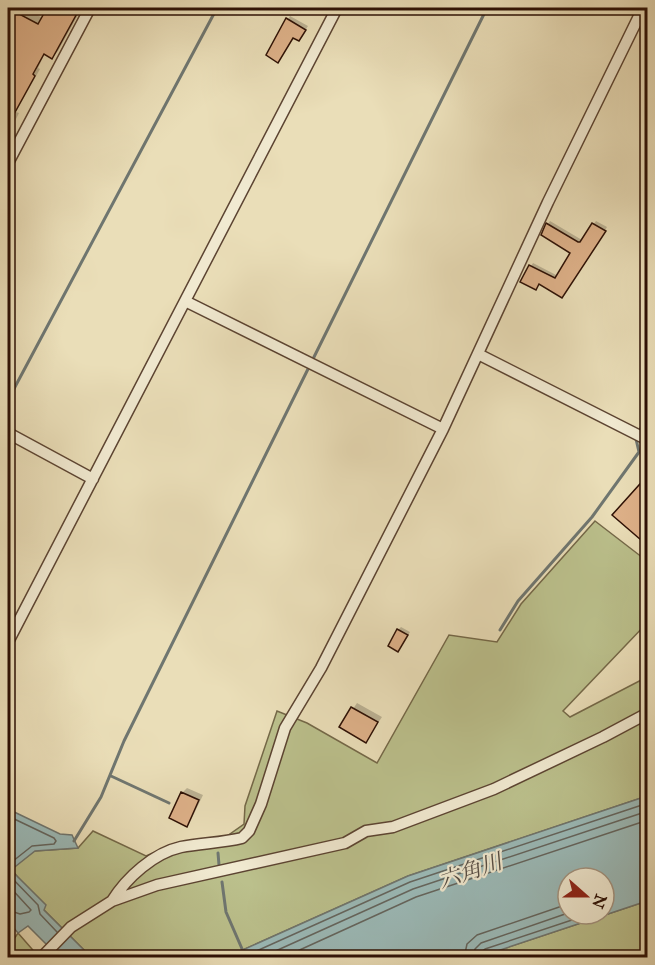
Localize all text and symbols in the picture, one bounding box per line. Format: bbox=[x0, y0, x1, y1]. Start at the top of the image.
water label: 六角川 bbox=[434, 847, 507, 895]
north arrow bbox=[556, 866, 616, 926]
text: N bbox=[588, 891, 611, 911]

